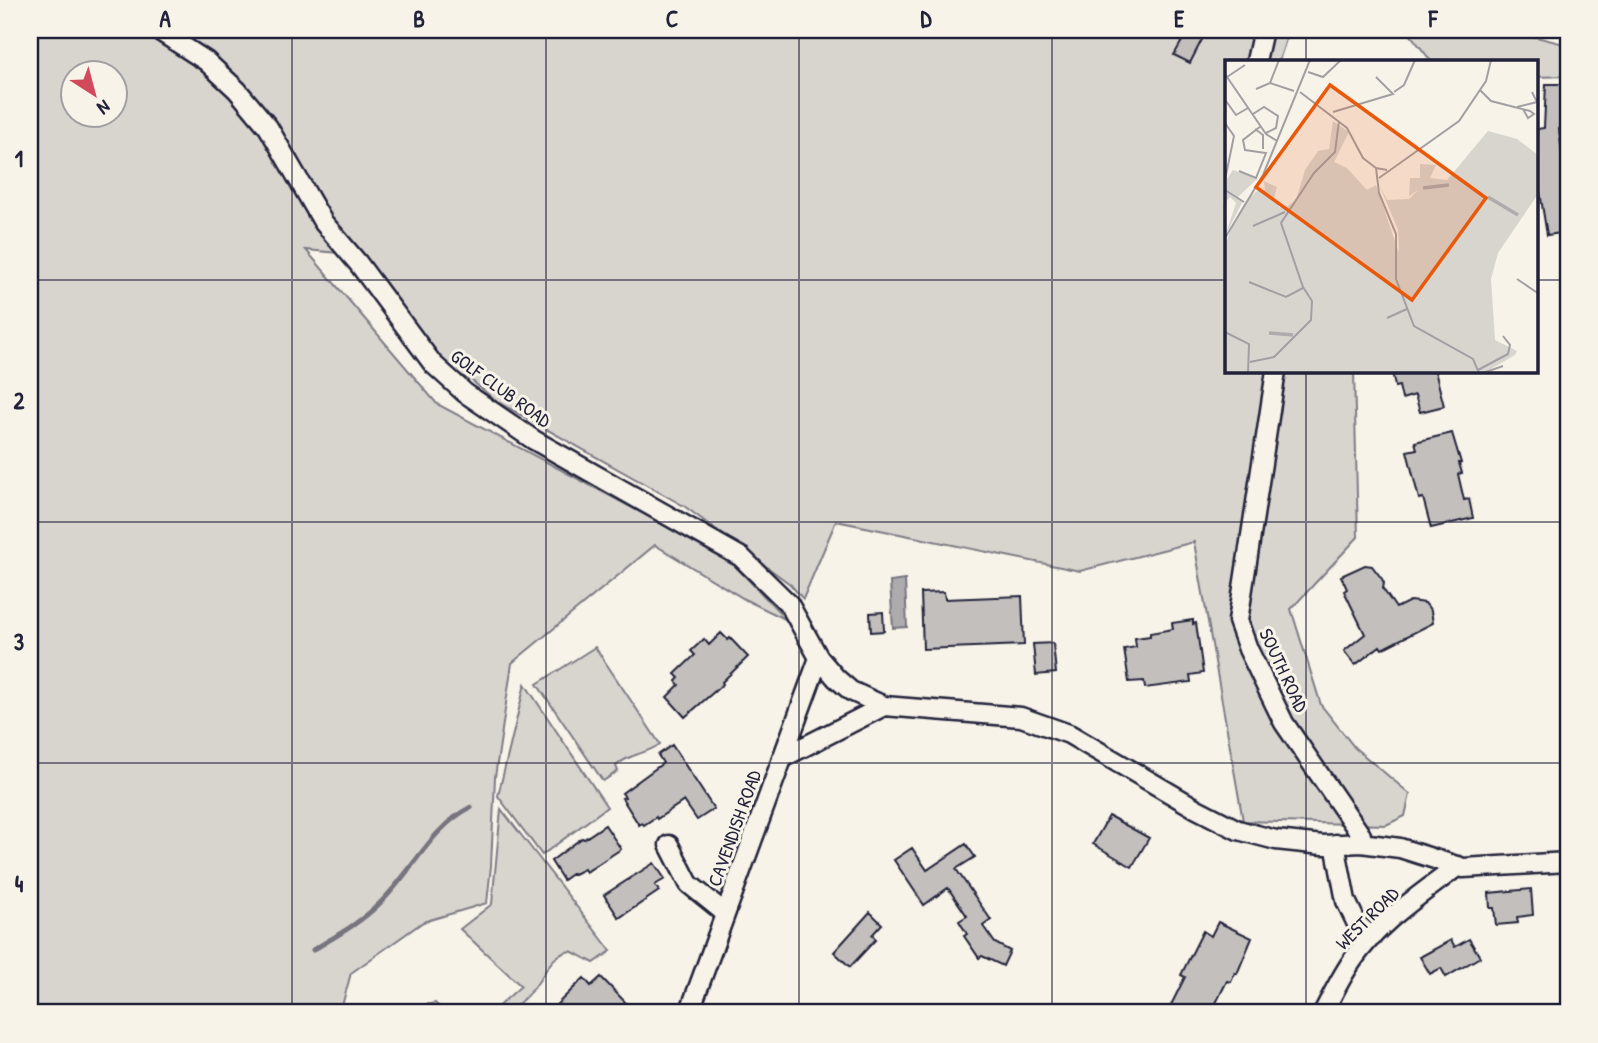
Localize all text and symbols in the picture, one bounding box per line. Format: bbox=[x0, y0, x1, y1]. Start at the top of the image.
text: A bbox=[159, 3, 171, 34]
text: B bbox=[413, 3, 425, 34]
text: C bbox=[666, 3, 678, 34]
text: D bbox=[921, 3, 933, 34]
text: E bbox=[1174, 3, 1185, 34]
text: F bbox=[1428, 3, 1439, 34]
north arrow bbox=[60, 60, 130, 130]
inset map bbox=[1225, 60, 1538, 373]
text: N bbox=[92, 94, 116, 121]
text: 1 bbox=[15, 143, 23, 174]
street label: GOLF CLUB ROAD bbox=[446, 343, 556, 433]
text: 2 bbox=[14, 385, 25, 416]
street label: SOUTH ROAD bbox=[1253, 624, 1315, 716]
text: 3 bbox=[14, 626, 24, 657]
street label: CAVENDISH ROAD bbox=[701, 766, 767, 890]
text: 4 bbox=[15, 868, 24, 899]
street label: WEST ROAD bbox=[1330, 881, 1404, 955]

